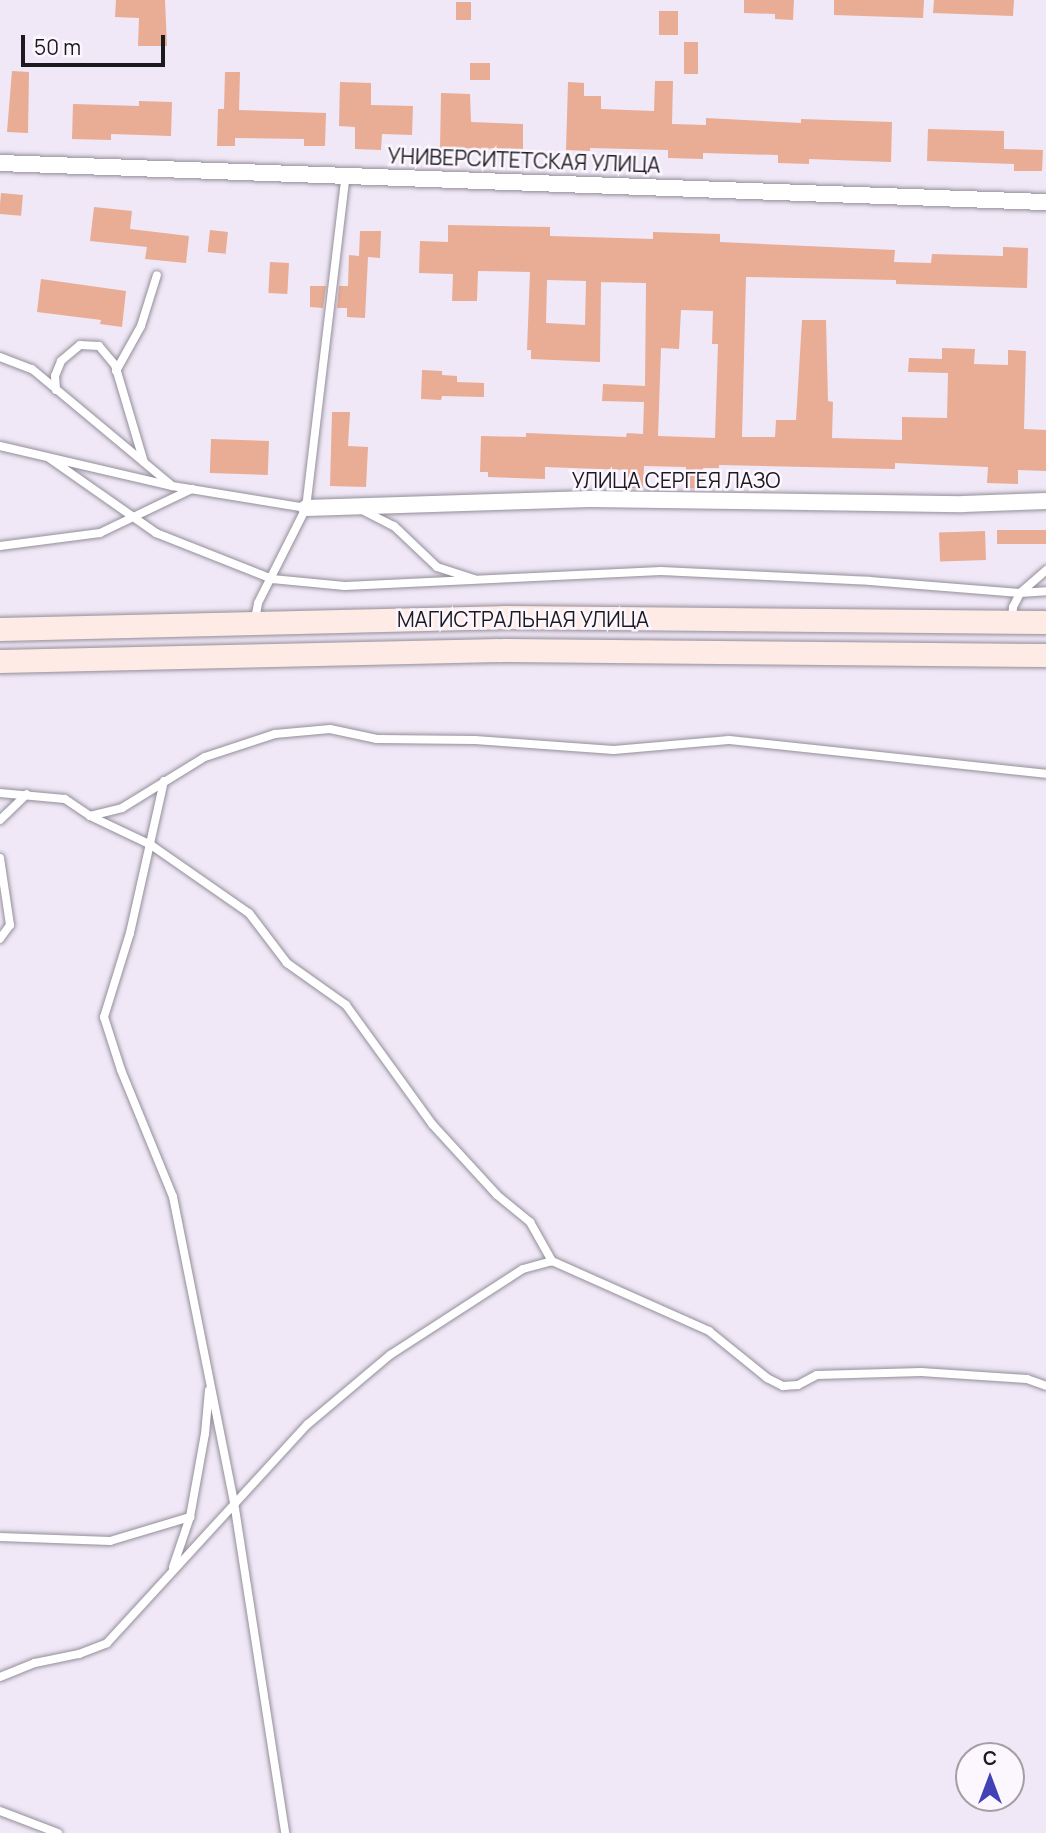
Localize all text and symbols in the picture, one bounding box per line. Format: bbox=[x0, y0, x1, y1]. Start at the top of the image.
scale bar bbox=[24, 21, 168, 65]
text: 50 m bbox=[34, 33, 81, 61]
street label: УНИВЕРСИТЕТСКАЯ УЛИЦА bbox=[387, 143, 661, 177]
street label: УЛИЦА СЕРГЕЯ ЛАЗО bbox=[572, 467, 780, 493]
street label: МАГИСТРАЛЬНАЯ УЛИЦА bbox=[397, 606, 649, 632]
north arrow bbox=[955, 1742, 1025, 1812]
text: С bbox=[983, 1745, 997, 1771]

